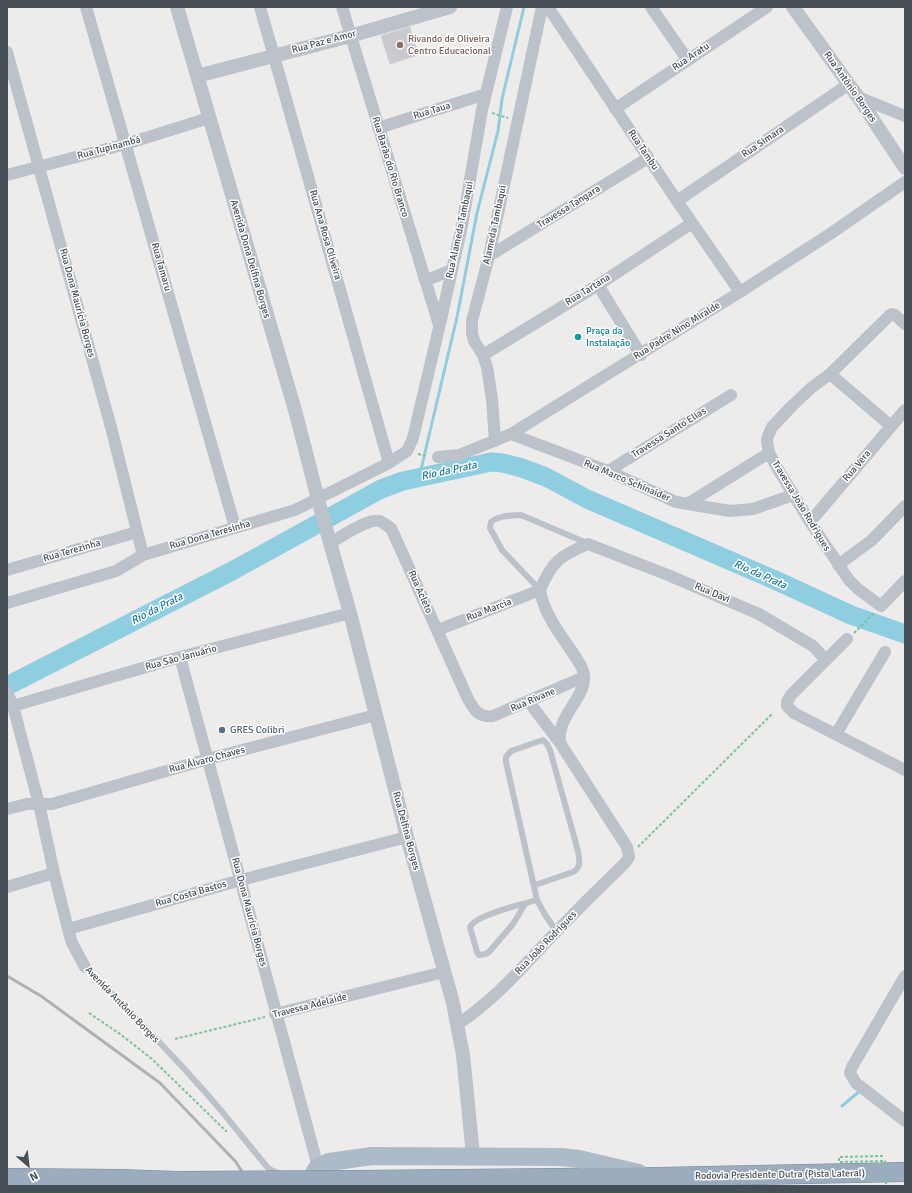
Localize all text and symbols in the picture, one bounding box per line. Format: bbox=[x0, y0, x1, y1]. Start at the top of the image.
street label: Rua Paz e Amor bbox=[291, 28, 357, 56]
place label: Rivando de Oliveira Centro Educacional bbox=[408, 33, 491, 56]
marker: Rivando de Oliveira Centro Educacional bbox=[395, 40, 405, 50]
street label: Rua Aratu bbox=[670, 40, 712, 74]
street label: Rua Antônio Borges bbox=[821, 49, 879, 125]
street label: Rua Taua bbox=[412, 100, 452, 122]
street label: Rua Barão do Rio Branco bbox=[369, 115, 411, 219]
street label: Rua Simara bbox=[740, 123, 786, 161]
street label: Rua Tambu bbox=[625, 127, 661, 173]
street label: Rua Tupinambá bbox=[76, 134, 142, 162]
street label: Rua Alameda Tambaqui bbox=[444, 180, 476, 280]
street label: Travessa Tangara bbox=[535, 183, 603, 231]
street label: Alameda Tambaqui bbox=[481, 184, 509, 266]
street label: Rua Ana Rosa Oliveira bbox=[306, 189, 344, 281]
street label: Avenida Dona Delfina Borges bbox=[227, 198, 273, 320]
street label: Rua Tamaru bbox=[148, 241, 174, 293]
street label: Rua Dona Maurícia Borges bbox=[57, 247, 97, 359]
street label: Rua Tartana bbox=[563, 271, 613, 309]
street label: Rua Padre Nino Miralde bbox=[631, 299, 723, 363]
place label: Praça da Instalação bbox=[586, 325, 630, 348]
marker: Praça da Instalação bbox=[573, 332, 583, 342]
street label: Travessa Santo Elias bbox=[629, 405, 709, 461]
street label: Rua Vera bbox=[840, 448, 874, 484]
street label: Rua Marco Schinaider bbox=[582, 457, 672, 505]
water label: Rio da Prata bbox=[420, 459, 478, 483]
street label: Travessa Joāo Rodrigues bbox=[769, 459, 833, 553]
street label: Rua Dona Teresinha bbox=[168, 518, 252, 552]
street label: Rua Terezinha bbox=[42, 537, 102, 565]
water label: Rio da Prata bbox=[732, 557, 788, 593]
street label: Rua Acleto bbox=[405, 569, 435, 615]
street label: Rua Davi bbox=[693, 580, 731, 606]
water label: Rio da Prata bbox=[129, 590, 185, 628]
street label: Rua Marcia bbox=[465, 596, 513, 624]
street label: Rua Sāo Januário bbox=[144, 643, 218, 673]
street label: Rua Rivane bbox=[509, 685, 557, 715]
place label: GRES Colibri bbox=[230, 724, 284, 736]
marker: GRES Colibri bbox=[217, 725, 227, 735]
street label: Rua Álvaro Chaves bbox=[168, 744, 246, 776]
street label: Rua Delfina Borges bbox=[390, 790, 422, 872]
street label: Rua Dona Maurícia Borges bbox=[229, 856, 269, 968]
street label: Rua Costa Bastos bbox=[154, 878, 228, 910]
street label: Rua João Rodrigues bbox=[513, 909, 579, 977]
street label: Avenida Antônio Borges bbox=[82, 964, 162, 1046]
street label: Travessa Adelaide bbox=[272, 991, 348, 1021]
north arrow bbox=[8, 1145, 48, 1185]
street label: Rodovia Presidente Dutra (Pista Lateral) bbox=[695, 1168, 865, 1182]
text: N bbox=[27, 1169, 40, 1184]

